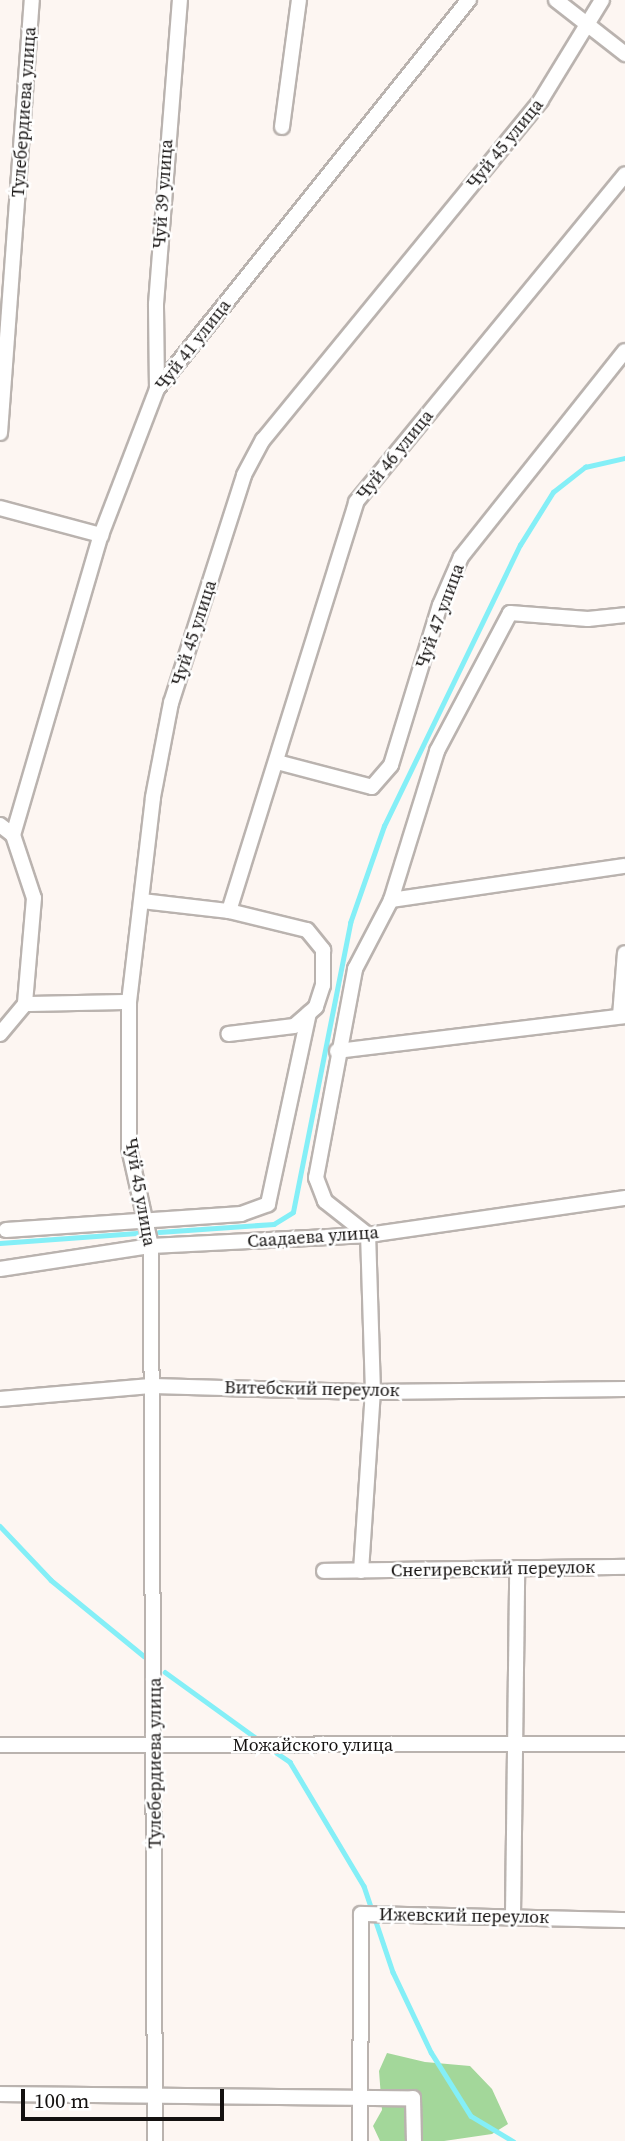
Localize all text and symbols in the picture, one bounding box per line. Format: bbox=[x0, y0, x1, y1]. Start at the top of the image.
street label: Тулебердиева улица bbox=[7, 26, 41, 198]
street label: Чуй 45 улица bbox=[462, 94, 548, 194]
street label: Чуй 39 улица bbox=[148, 138, 178, 250]
street label: Чуй 41 улица bbox=[151, 295, 235, 395]
street label: Чуй 46 улица bbox=[352, 405, 438, 505]
street label: Чуй 47 улица bbox=[411, 561, 469, 671]
street label: Чуй 45 улица bbox=[167, 577, 221, 689]
street label: Чуй 45 улица bbox=[120, 1136, 160, 1248]
street label: Саадаева улица bbox=[247, 1222, 379, 1252]
street label: Витебский переулок bbox=[224, 1377, 400, 1401]
street label: Снегиревский переулок bbox=[391, 1556, 595, 1582]
street label: Тулебердиева улица bbox=[144, 1678, 166, 1848]
street label: Можайского улица bbox=[233, 1734, 393, 1756]
street label: Ижевский переулок bbox=[379, 1904, 549, 1928]
scale bar bbox=[24, 2074, 228, 2118]
text: 100 m bbox=[34, 2086, 89, 2115]

